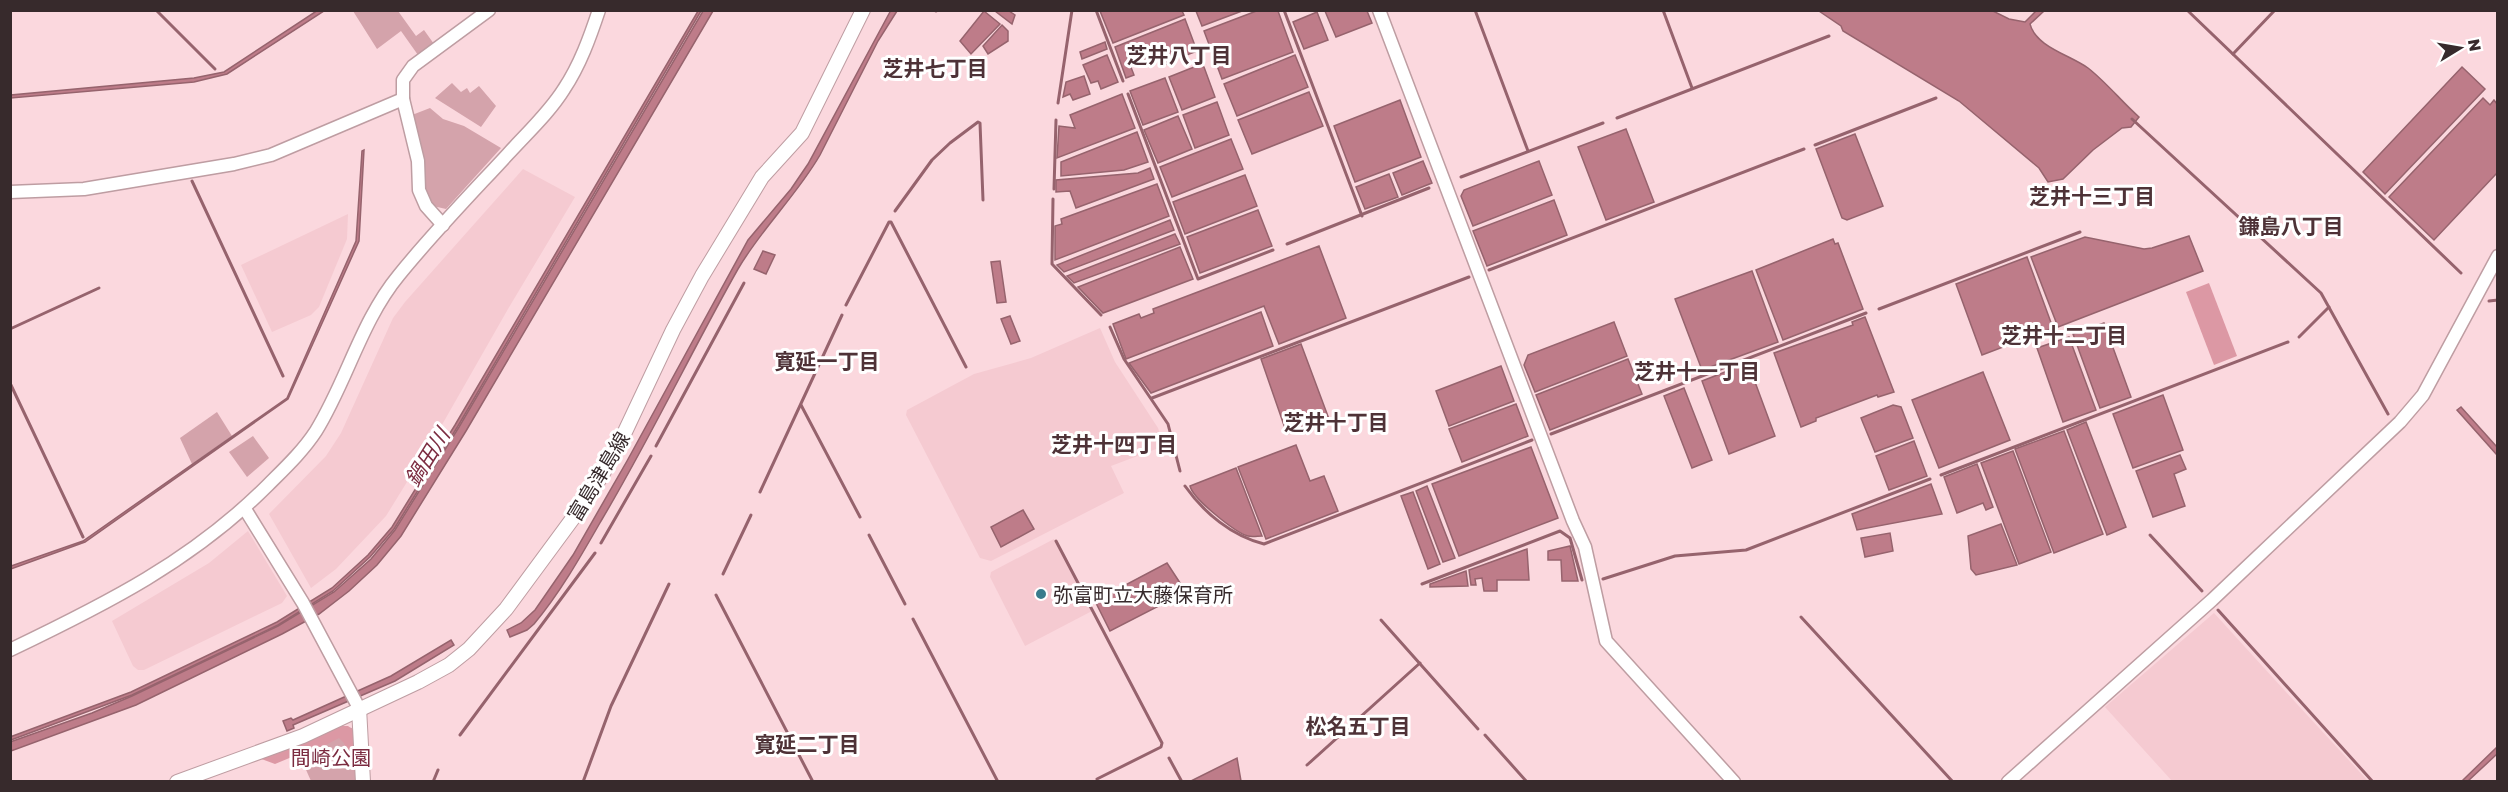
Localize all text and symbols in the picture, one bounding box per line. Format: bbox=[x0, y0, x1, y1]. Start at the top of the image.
north arrow bbox=[2430, 18, 2490, 78]
text: N bbox=[2464, 37, 2486, 53]
district label: 芝井八丁目 bbox=[1127, 42, 1232, 68]
district label: 芝井七丁目 bbox=[883, 55, 988, 81]
district label: 芝井十三丁目 bbox=[2029, 183, 2155, 209]
district label: 鎌島八丁目 bbox=[2239, 213, 2344, 239]
district label: 芝井十二丁目 bbox=[2001, 322, 2127, 348]
district label: 寛延一丁目 bbox=[775, 348, 880, 374]
district label: 芝井十一丁目 bbox=[1634, 358, 1760, 384]
district label: 芝井十丁目 bbox=[1284, 409, 1389, 435]
water label: 鍋田川 bbox=[399, 422, 456, 491]
street label: 富島津島線 bbox=[562, 427, 634, 525]
district label: 芝井十四丁目 bbox=[1051, 431, 1177, 457]
place label: 弥富町立大藤保育所 bbox=[1053, 582, 1233, 606]
marker: 弥富町立大藤保育所 bbox=[1034, 587, 1048, 601]
district label: 松名五丁目 bbox=[1306, 713, 1411, 739]
district label: 寛延二丁目 bbox=[755, 731, 860, 757]
park label: 間崎公園 bbox=[291, 745, 371, 769]

